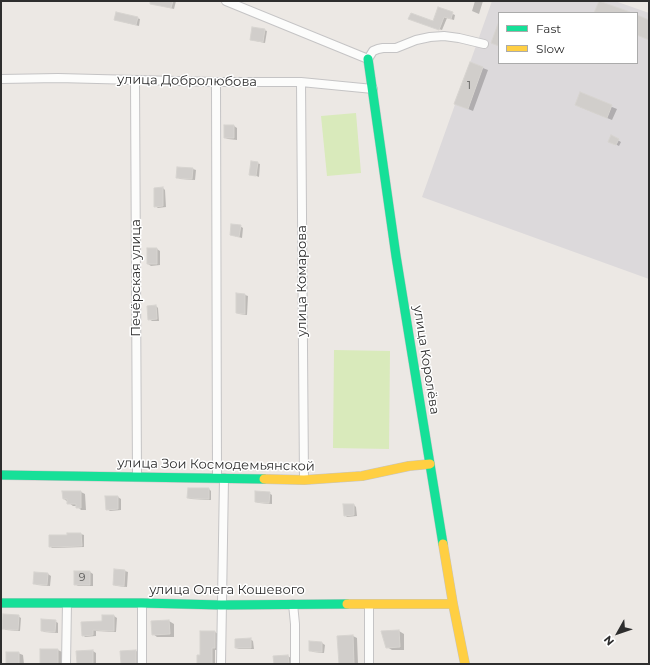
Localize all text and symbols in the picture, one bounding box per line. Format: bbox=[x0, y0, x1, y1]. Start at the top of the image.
legend bbox=[498, 12, 638, 64]
text: Fast bbox=[536, 21, 561, 36]
text: Slow bbox=[536, 41, 565, 56]
street label: улица Добролюбова bbox=[117, 72, 257, 90]
house number: 1 bbox=[467, 79, 471, 93]
street label: Печёрская улица bbox=[128, 219, 144, 337]
street label: улица Комарова bbox=[294, 225, 310, 337]
street label: улица Королёва bbox=[410, 305, 442, 415]
street label: улица Зои Космодемьянской bbox=[117, 455, 315, 475]
house number: 9 bbox=[79, 571, 85, 585]
street label: улица Олега Кошевого bbox=[149, 582, 305, 598]
north arrow bbox=[598, 613, 638, 653]
text: N bbox=[601, 633, 617, 649]

